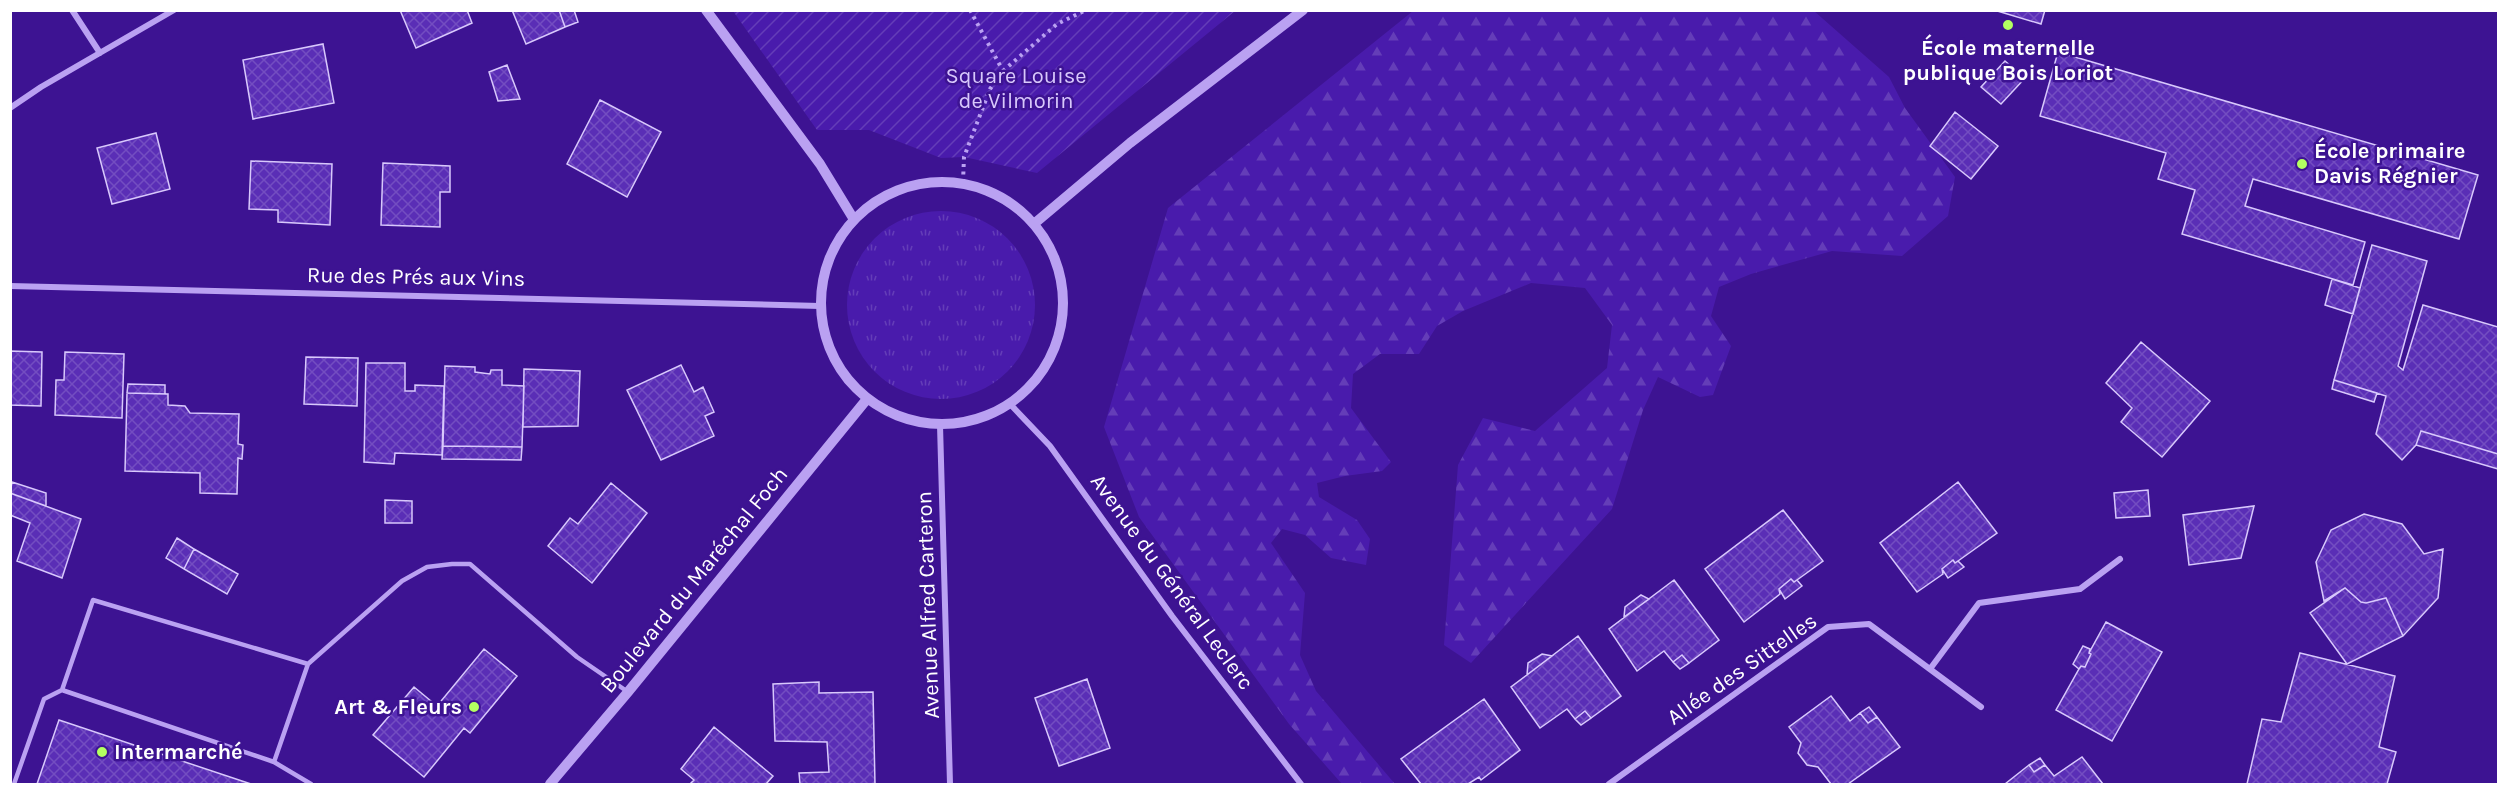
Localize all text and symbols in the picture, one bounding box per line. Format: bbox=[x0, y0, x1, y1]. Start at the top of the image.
marker: École maternelle publique Bois Loriot bbox=[2001, 18, 2015, 32]
place label: École maternelle publique Bois Loriot bbox=[1903, 34, 2114, 86]
park label: Square Louise de Vilmorin bbox=[945, 63, 1087, 114]
place label: École primaire Davis Régnier bbox=[2314, 137, 2465, 189]
marker: École primaire Davis Régnier bbox=[2295, 157, 2309, 171]
street label: Rue des Prés aux Vins bbox=[307, 262, 525, 292]
street label: Boulevard du Maréchal Foch bbox=[595, 462, 793, 698]
street label: Avenue du Général Leclerc bbox=[1085, 469, 1259, 695]
street label: Avenue Alfred Carteron bbox=[911, 491, 945, 719]
street label: Allée des Sittelles bbox=[1662, 608, 1822, 730]
place label: Art & Fleurs bbox=[334, 694, 462, 720]
marker: Art & Fleurs bbox=[467, 700, 481, 714]
place label: Intermarché bbox=[114, 739, 243, 765]
marker: Intermarché bbox=[95, 745, 109, 759]

